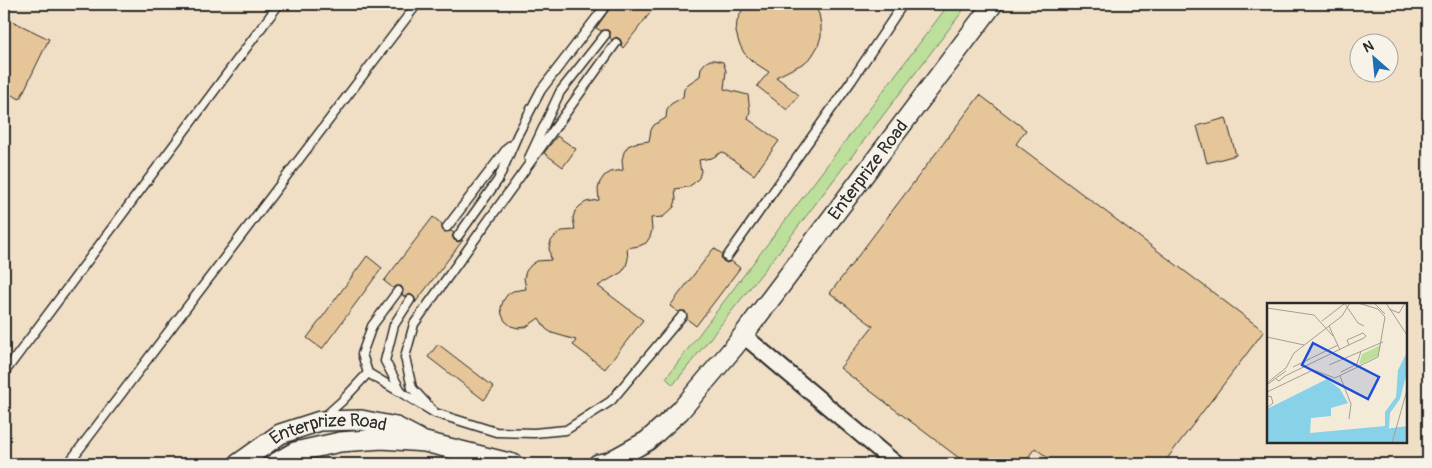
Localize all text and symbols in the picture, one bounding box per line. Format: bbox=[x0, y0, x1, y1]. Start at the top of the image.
north arrow bbox=[1350, 32, 1400, 82]
text: N bbox=[1360, 37, 1376, 57]
street label: Enterprize Road bbox=[823, 115, 913, 225]
inset map bbox=[1267, 303, 1407, 443]
street label: Enterprize Road bbox=[265, 409, 389, 450]

